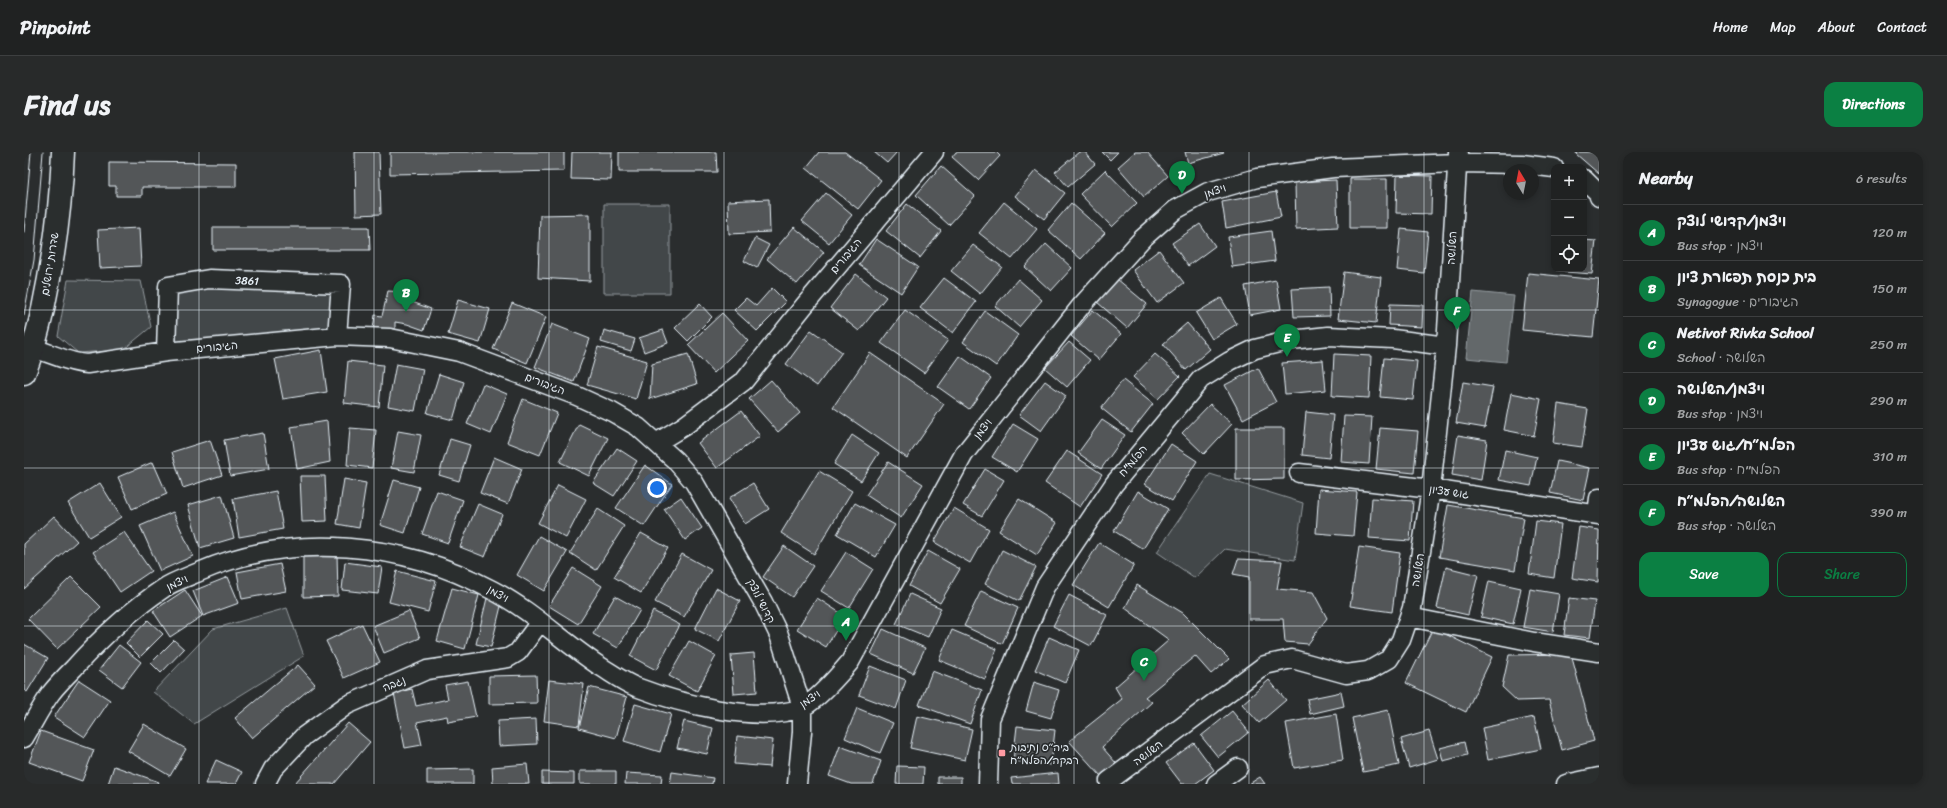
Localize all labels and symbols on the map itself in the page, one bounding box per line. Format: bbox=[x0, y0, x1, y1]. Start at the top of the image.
pin: D bbox=[1169, 161, 1195, 194]
north arrow bbox=[1503, 164, 1539, 200]
street label: ויצמן bbox=[1201, 178, 1229, 204]
street label: שדרות ירושלים bbox=[36, 231, 64, 297]
street label: השלושה bbox=[1442, 231, 1462, 265]
street label: הגיבורים bbox=[825, 234, 867, 278]
street label: 3861 bbox=[235, 271, 259, 291]
pin: B bbox=[393, 279, 419, 312]
pin: F bbox=[1444, 297, 1470, 330]
pin: E bbox=[1274, 324, 1300, 357]
street label: הגיבורים bbox=[195, 336, 239, 358]
street label: הגיבורים bbox=[522, 368, 568, 400]
street label: ויצמן bbox=[969, 414, 997, 444]
street label: הפלמ"ח bbox=[1114, 441, 1152, 481]
your location bbox=[647, 478, 667, 498]
street label: גוש עציון bbox=[1428, 480, 1471, 504]
street label: השלושה bbox=[1406, 552, 1430, 588]
street label: ויצמן bbox=[163, 570, 191, 596]
street label: קדושי לוצק bbox=[742, 575, 780, 627]
street label: ויצמן bbox=[484, 580, 512, 608]
pin: A bbox=[833, 608, 859, 641]
pin: C bbox=[1131, 648, 1157, 681]
street label: נגבה bbox=[379, 671, 409, 697]
street label: ויצמן bbox=[795, 685, 825, 713]
street label: השלושה bbox=[1129, 735, 1167, 771]
place label: ביה״ס נתיבות רבקה/הפלמ״ח bbox=[1009, 738, 1079, 770]
marker: ביה״ס נתיבות רבקה/הפלמ״ח bbox=[997, 748, 1007, 758]

